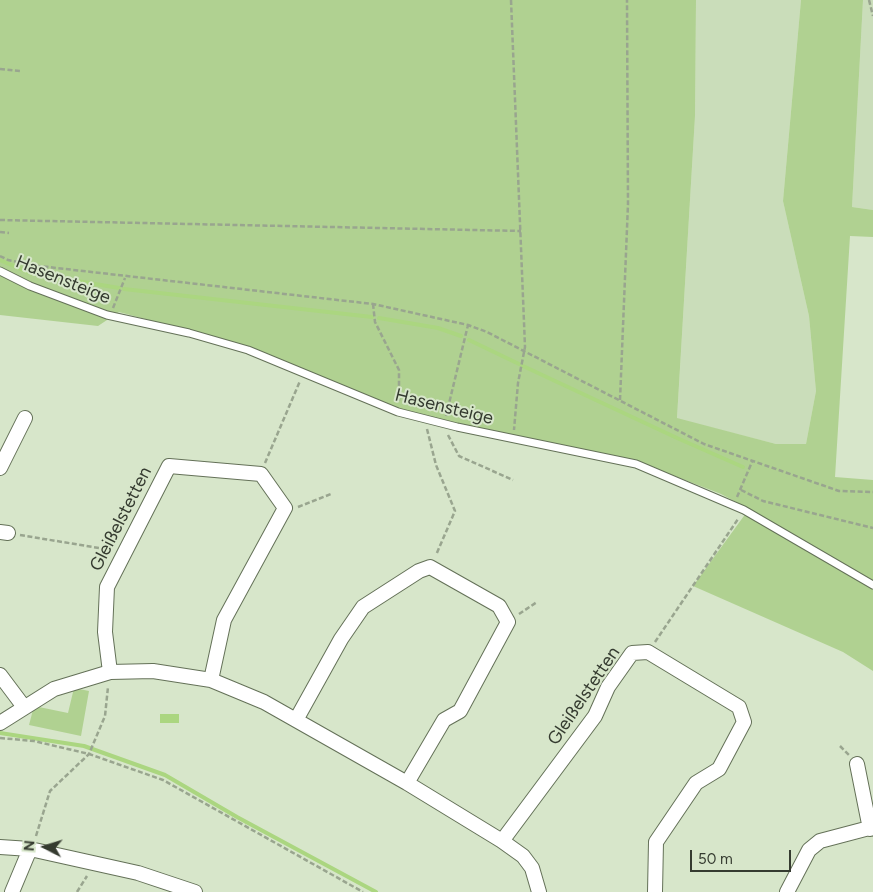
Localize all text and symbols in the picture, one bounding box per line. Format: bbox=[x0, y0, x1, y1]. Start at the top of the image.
street label: Hasensteige bbox=[12, 251, 114, 309]
street label: Hasensteige bbox=[393, 384, 495, 430]
street label: Gleißelstetten bbox=[86, 463, 156, 575]
street label: Gleißelstetten bbox=[543, 643, 625, 749]
north arrow bbox=[20, 822, 70, 872]
text: N bbox=[21, 840, 38, 852]
scale bar bbox=[693, 840, 794, 872]
text: 50 m bbox=[698, 850, 733, 868]

